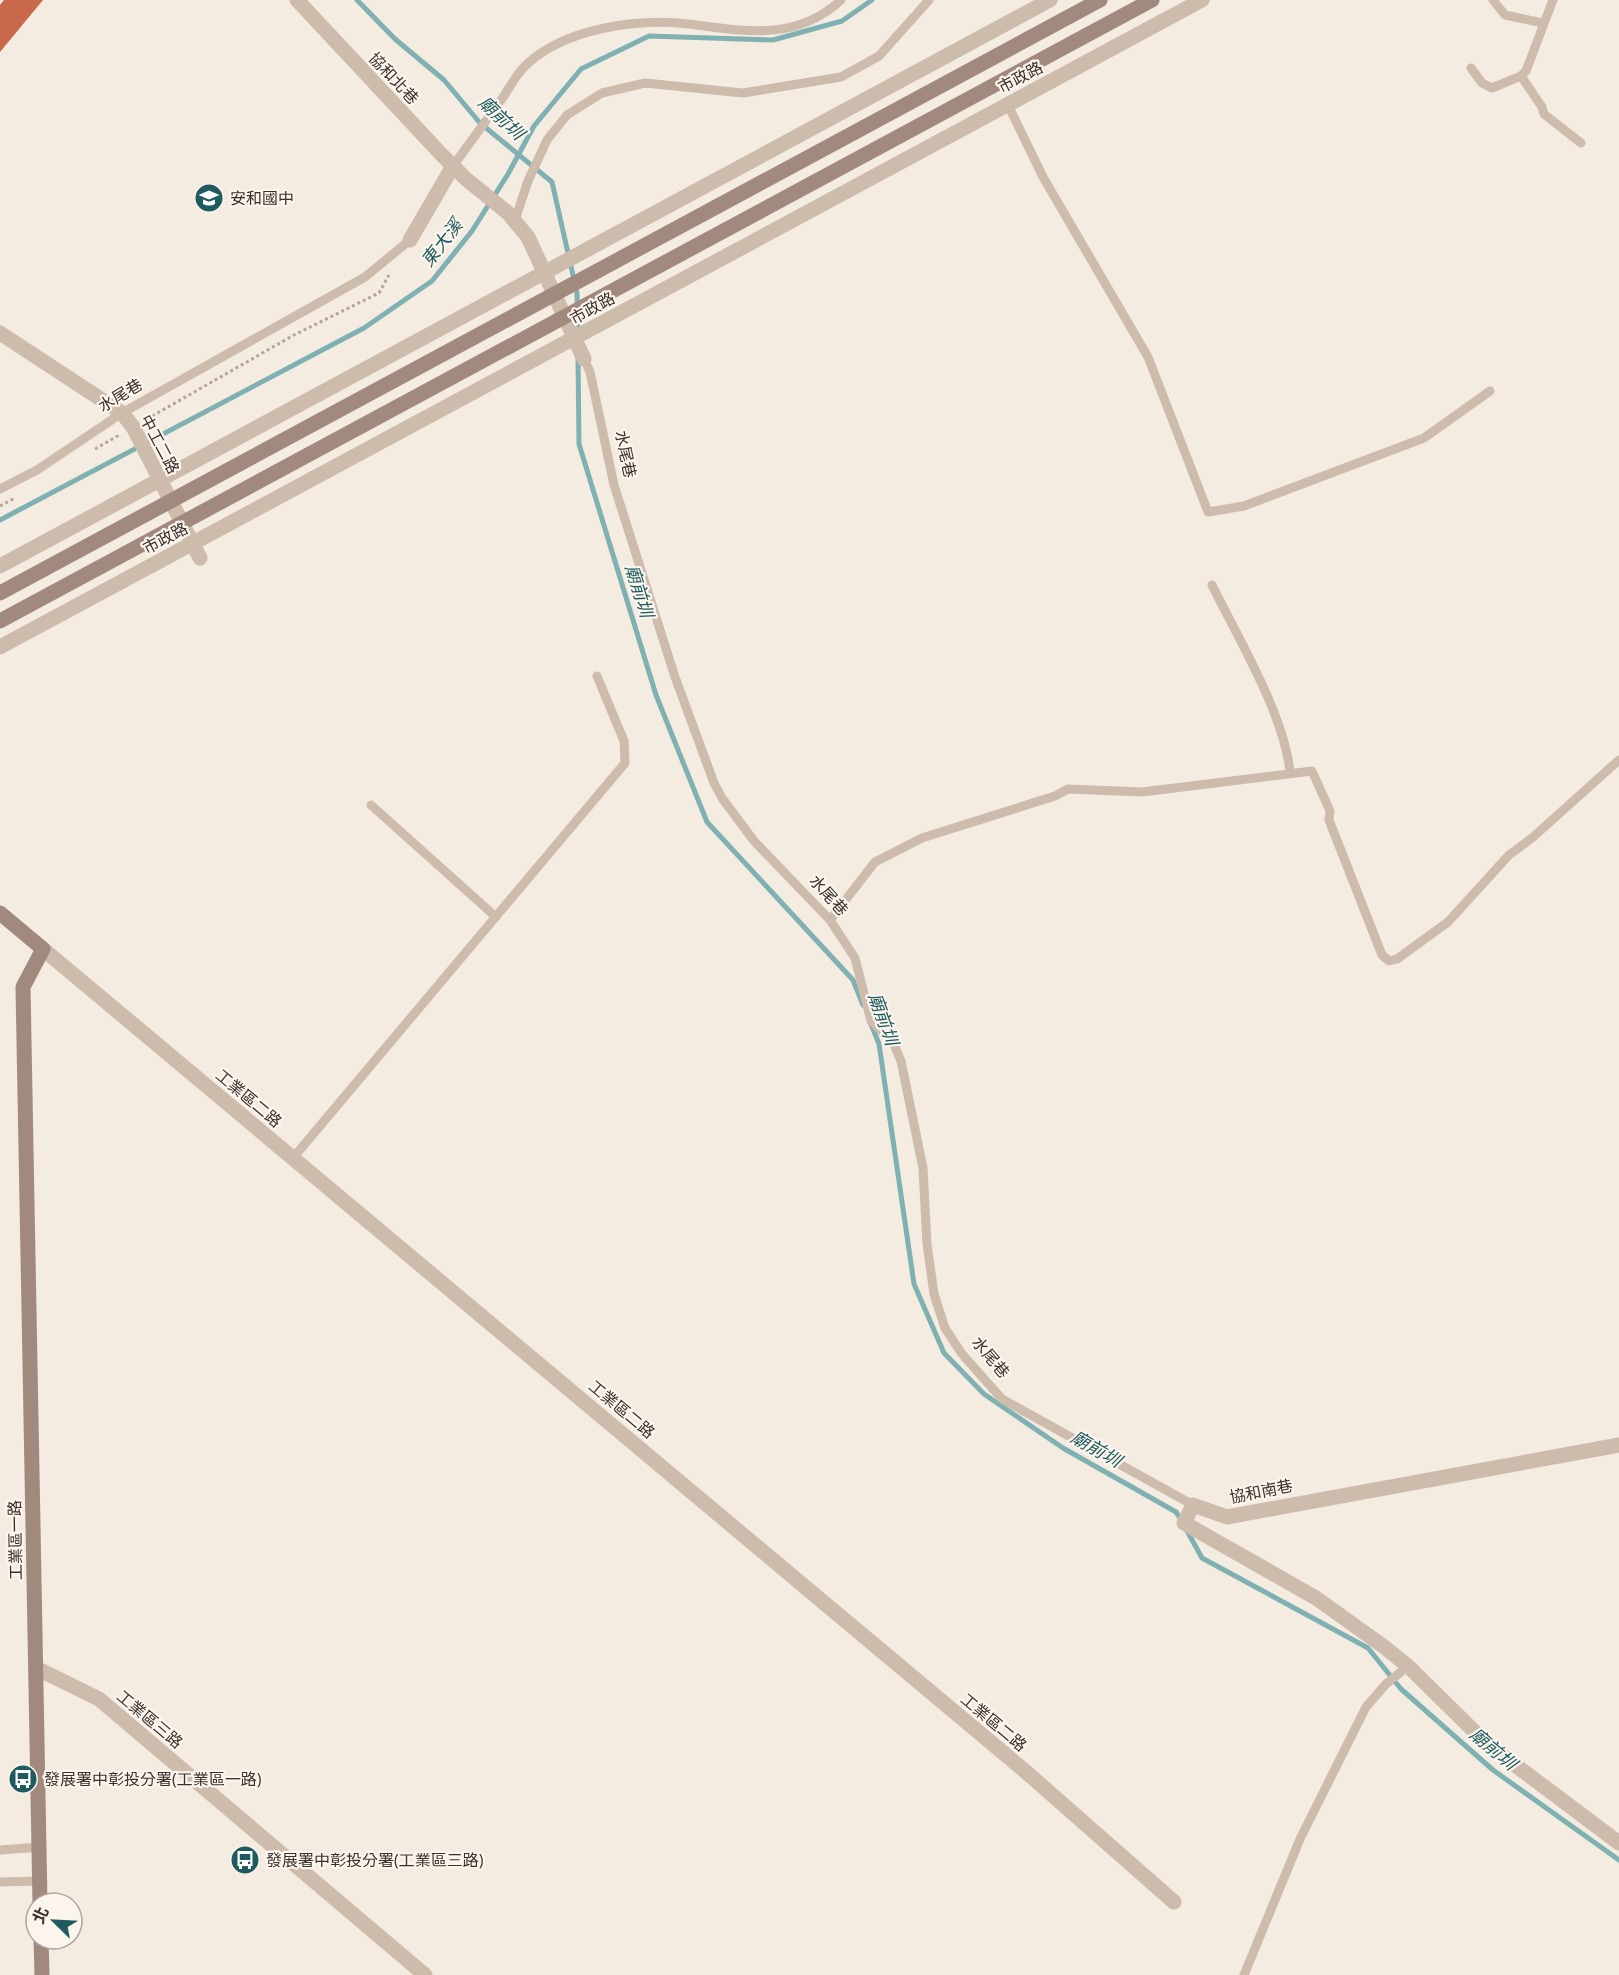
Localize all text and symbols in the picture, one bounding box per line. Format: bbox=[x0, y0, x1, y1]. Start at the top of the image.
street label: 協和北巷 bbox=[364, 47, 424, 109]
street label: 市政路 bbox=[994, 56, 1046, 98]
water label: 廟前圳 bbox=[474, 90, 532, 147]
school or university icon: 安和國中 bbox=[193, 182, 225, 214]
place label: 安和國中 bbox=[230, 187, 294, 209]
water label: 東大溪 bbox=[415, 211, 469, 271]
street label: 市政路 bbox=[566, 287, 618, 329]
street label: 水尾巷 bbox=[94, 373, 146, 417]
street label: 中工二路 bbox=[135, 411, 185, 477]
street label: 水尾巷 bbox=[610, 428, 642, 480]
street label: 市政路 bbox=[139, 517, 191, 559]
water label: 廟前圳 bbox=[621, 561, 660, 623]
street label: 水尾巷 bbox=[805, 870, 853, 920]
water label: 廟前圳 bbox=[863, 989, 905, 1051]
street label: 工業區二路 bbox=[211, 1064, 287, 1132]
street label: 水尾巷 bbox=[967, 1332, 1015, 1382]
street label: 工業區二路 bbox=[584, 1375, 660, 1443]
water label: 廟前圳 bbox=[1067, 1424, 1128, 1474]
street label: 協和南巷 bbox=[1227, 1474, 1295, 1508]
street label: 工業區一路 bbox=[3, 1500, 27, 1580]
street label: 工業區三路 bbox=[112, 1685, 188, 1753]
street label: 工業區二路 bbox=[956, 1688, 1032, 1756]
water label: 廟前圳 bbox=[1465, 1722, 1524, 1777]
bus stop icon: 發展署中彰投分署(工業區一路) bbox=[7, 1763, 39, 1795]
place label: 發展署中彰投分署(工業區一路) bbox=[44, 1768, 262, 1790]
bus stop icon: 發展署中彰投分署(工業區三路) bbox=[229, 1844, 261, 1876]
place label: 發展署中彰投分署(工業區三路) bbox=[266, 1849, 484, 1871]
north arrow bbox=[24, 1891, 84, 1951]
text: 北 bbox=[27, 1903, 54, 1927]

